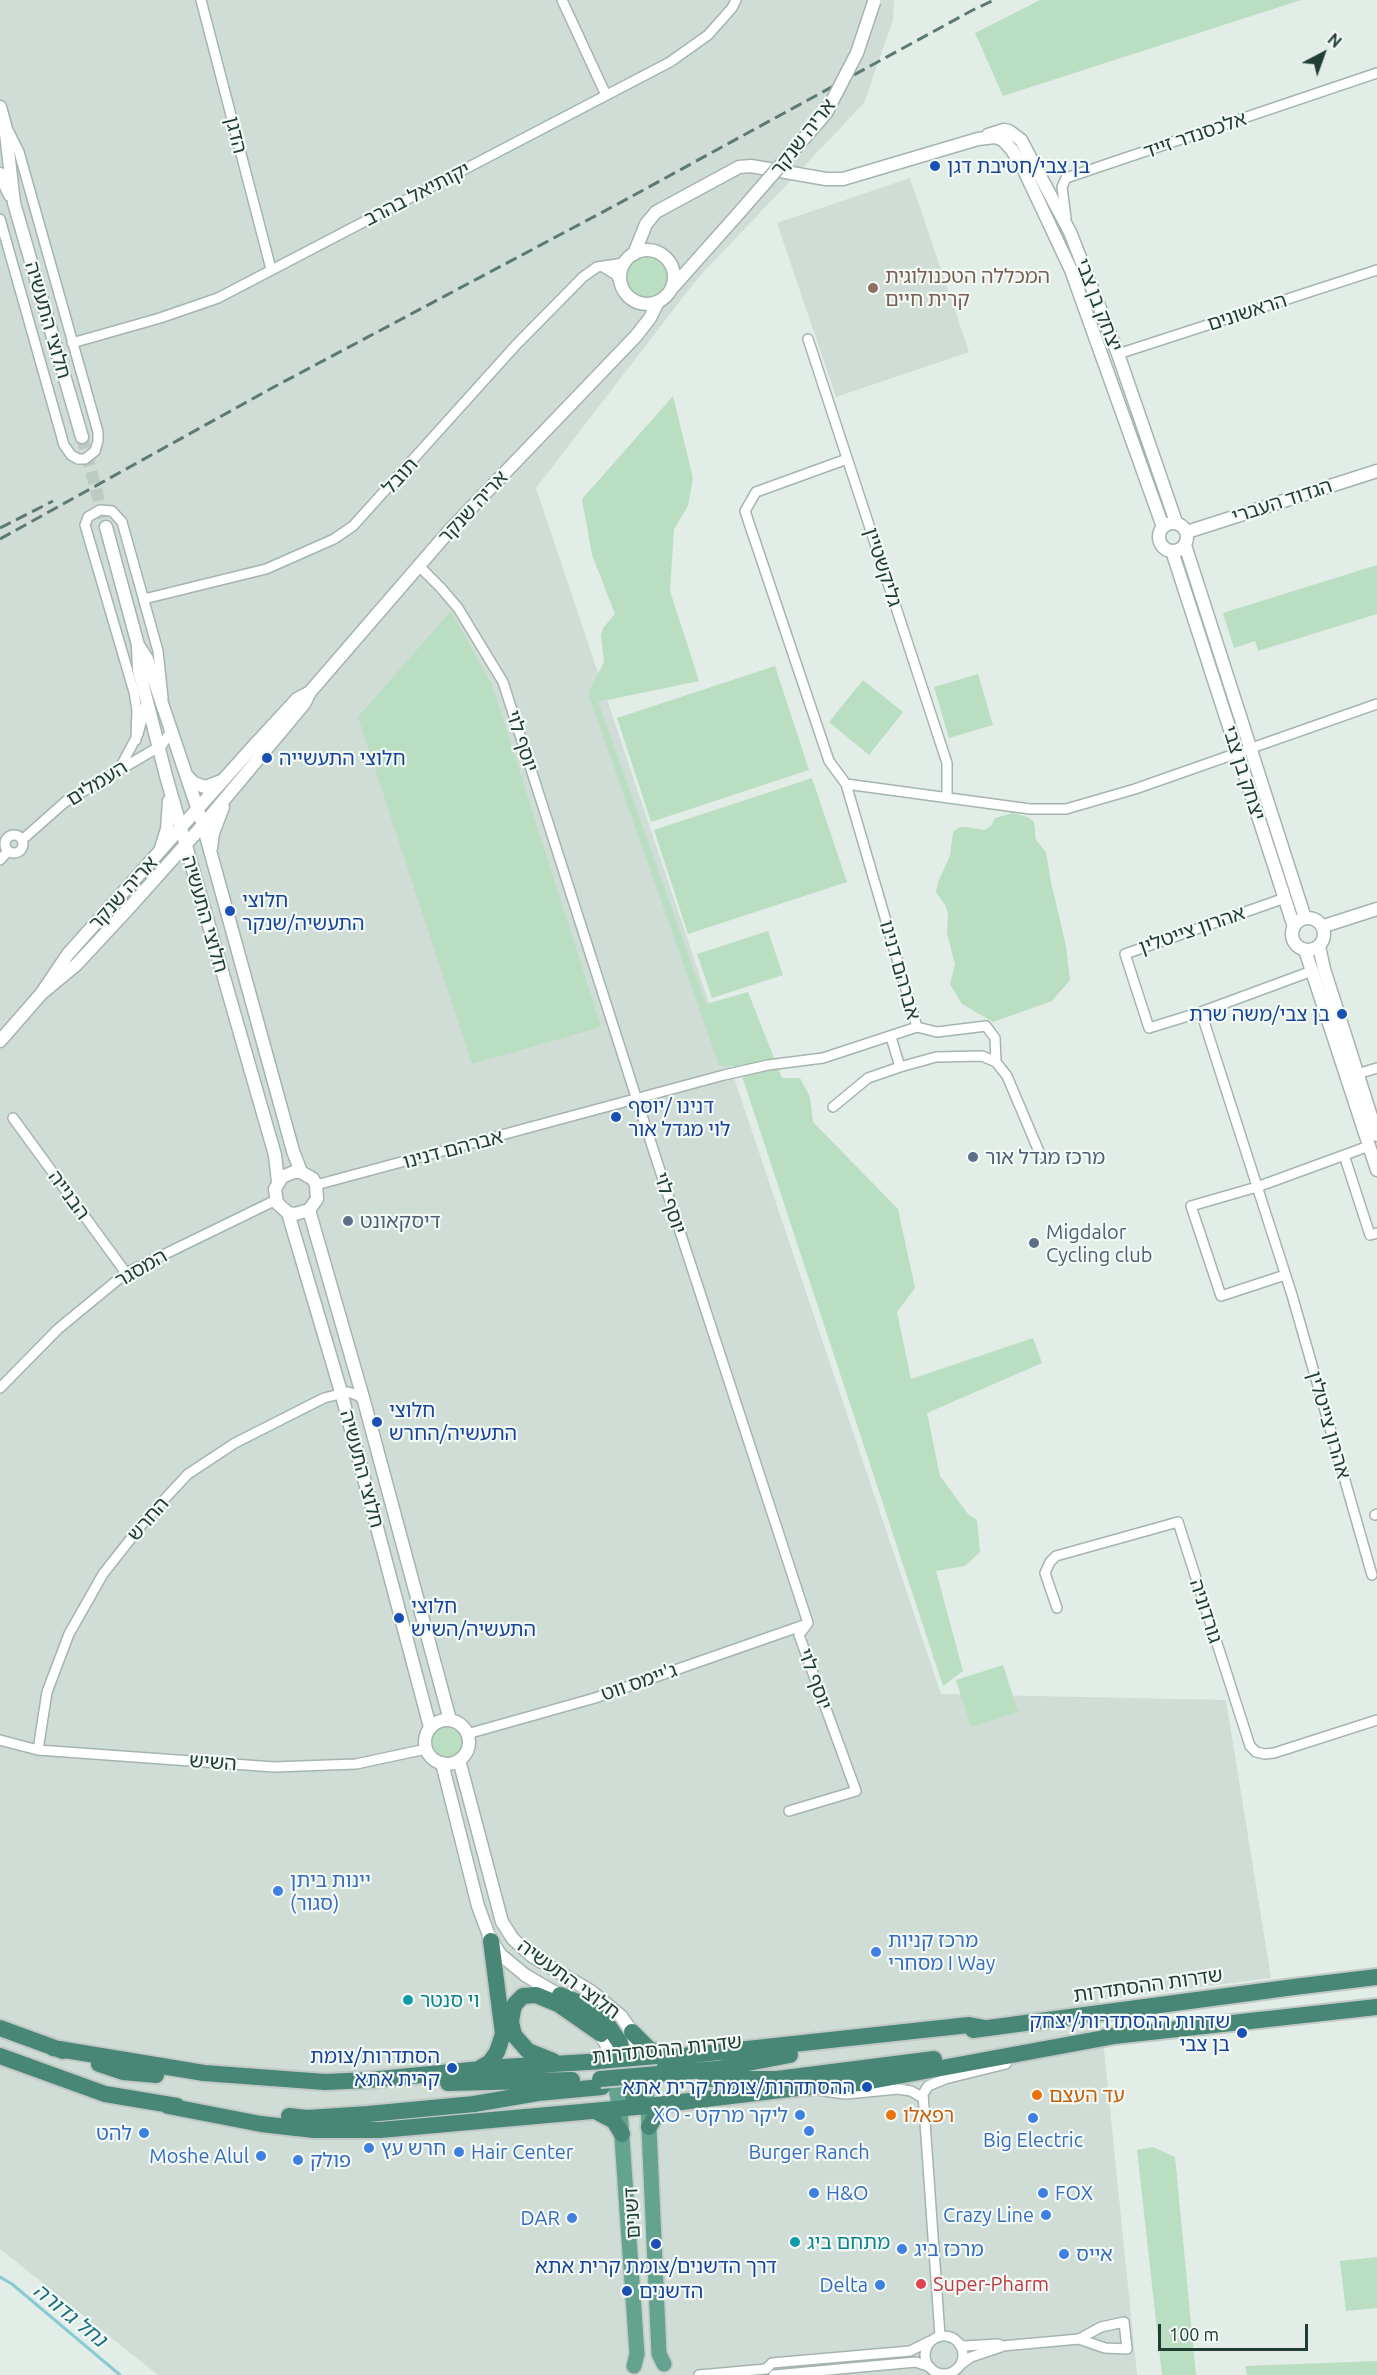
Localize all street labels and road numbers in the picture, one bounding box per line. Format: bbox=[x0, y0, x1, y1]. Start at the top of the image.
street label: אריה שנקר bbox=[766, 94, 840, 180]
street label: אלכסנדר זייד bbox=[1140, 106, 1250, 164]
street label: הדגן bbox=[220, 114, 252, 156]
street label: יקותיאל בהרב bbox=[360, 157, 474, 231]
street label: יצחק בן צבי bbox=[1070, 255, 1128, 355]
street label: חלוצי התעשיה bbox=[20, 259, 76, 381]
street label: הראשונים bbox=[1204, 288, 1290, 336]
street label: תובל bbox=[377, 453, 423, 499]
street label: אריה שנקר bbox=[433, 466, 513, 548]
street label: הגדוד העברי bbox=[1229, 474, 1335, 528]
street label: גליקשטיין bbox=[859, 524, 907, 610]
street label: יוסף לוי bbox=[501, 707, 543, 775]
street label: יצחק בן צבי bbox=[1217, 723, 1271, 823]
street label: העמלים bbox=[62, 755, 132, 811]
street label: אריה שנקר bbox=[84, 851, 162, 935]
street label: חלוצי התעשיה bbox=[177, 853, 233, 975]
street label: אהרון צייטלין bbox=[1136, 901, 1248, 959]
street label: אברהם דנינו bbox=[874, 917, 926, 1023]
street label: אברהם דנינו bbox=[400, 1124, 506, 1174]
street label: הבנייה bbox=[43, 1166, 95, 1224]
street label: יוסף לוי bbox=[649, 1169, 691, 1237]
street label: המסגר bbox=[111, 1244, 171, 1292]
street label: אהרון צייטלין bbox=[1302, 1368, 1356, 1482]
street label: חלוצי התעשיה bbox=[335, 1408, 389, 1530]
street label: החרש bbox=[122, 1492, 174, 1546]
street label: גורדוניה bbox=[1184, 1576, 1228, 1646]
street label: יוסף לוי bbox=[793, 1645, 837, 1713]
street label: ג'יימס ווט bbox=[598, 1658, 680, 1706]
street label: השיש bbox=[188, 1748, 238, 1776]
street label: חלוצי התעשיה bbox=[513, 1934, 625, 2024]
street label: שדרות ההסתדרות bbox=[1072, 1963, 1224, 2007]
street label: שדרות ההסתדרות bbox=[591, 2029, 743, 2069]
street label: דשנים bbox=[619, 2187, 645, 2239]

